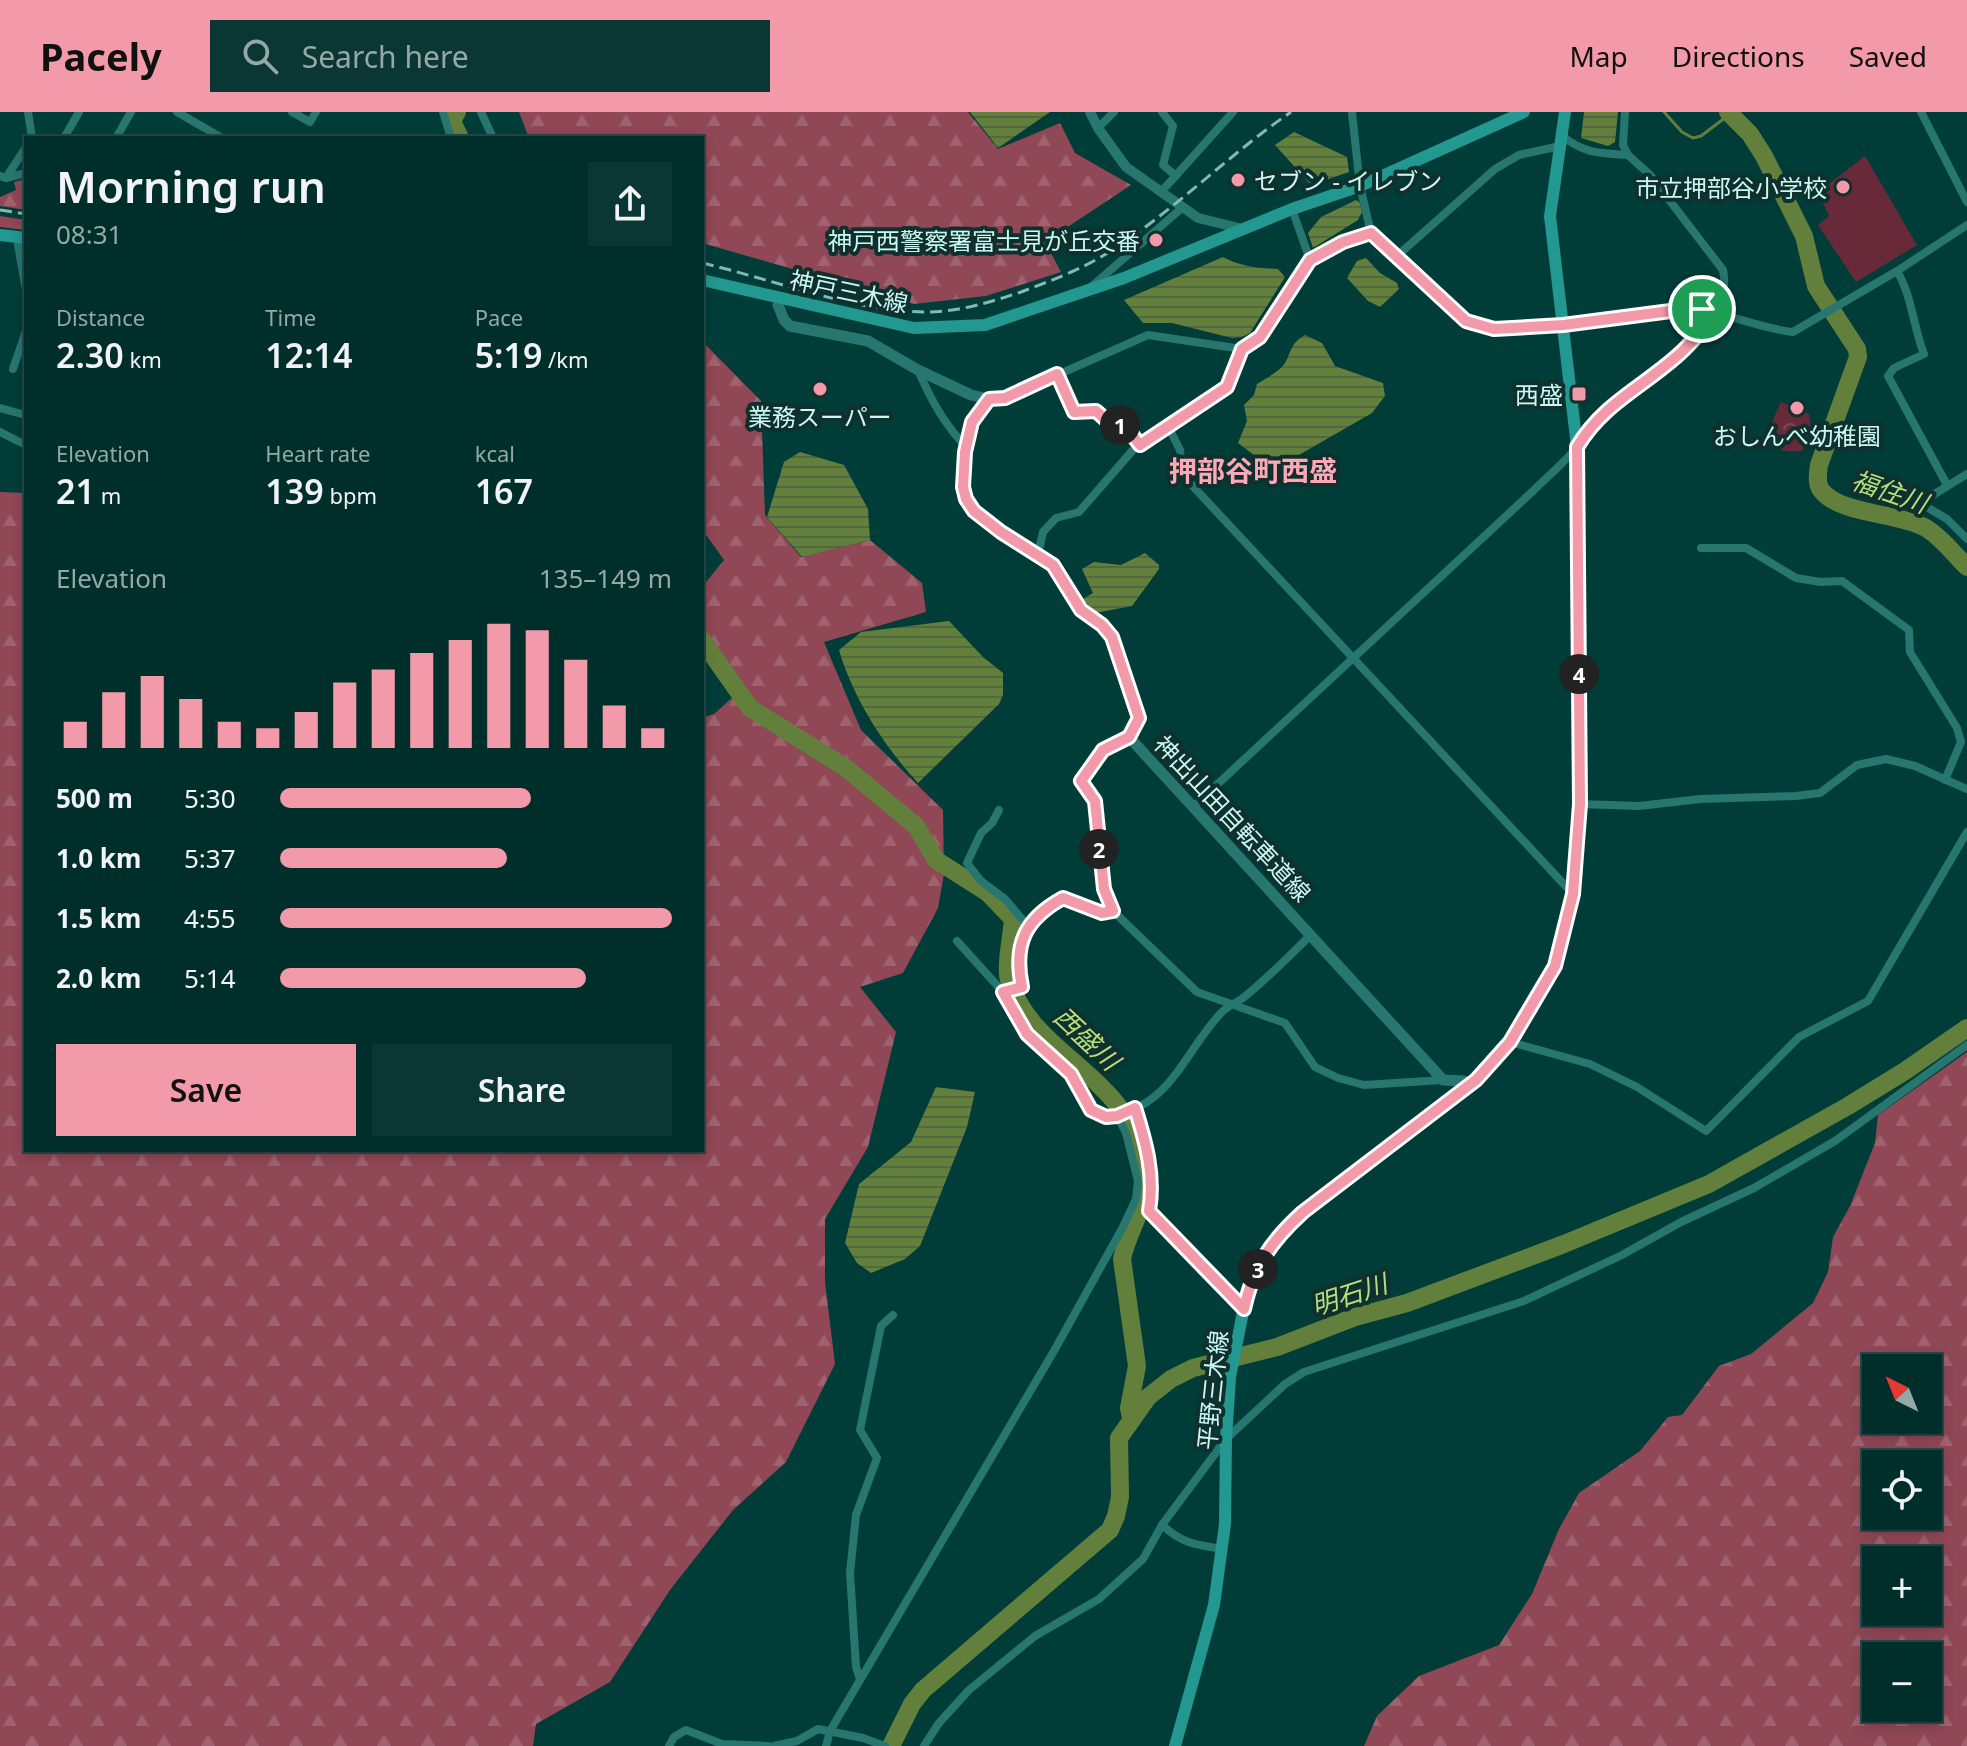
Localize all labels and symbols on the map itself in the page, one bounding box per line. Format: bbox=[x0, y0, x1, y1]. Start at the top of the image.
place label: セブン - イレブン bbox=[1254, 164, 1442, 197]
marker: セブン - イレブン bbox=[1229, 171, 1247, 189]
place label: 市立押部谷小学校 bbox=[1635, 171, 1827, 204]
marker: 市立押部谷小学校 bbox=[1834, 178, 1852, 196]
place label: 神戸西警察署富士見が丘交番 bbox=[828, 224, 1140, 257]
marker: 神戸西警察署富士見が丘交番 bbox=[1147, 231, 1165, 249]
street label: 神戸三木線 bbox=[787, 262, 911, 320]
pin bbox=[1668, 275, 1736, 343]
place label: 西盛 bbox=[1515, 378, 1563, 411]
marker: 業務スーパー bbox=[811, 380, 829, 398]
marker: 西盛 bbox=[1570, 385, 1588, 403]
marker: おしんべ幼稚園 bbox=[1788, 399, 1806, 417]
place label: 業務スーパー bbox=[748, 400, 892, 433]
pin: 1 bbox=[1100, 405, 1140, 445]
place label: おしんべ幼稚園 bbox=[1713, 419, 1881, 452]
district label: 押部谷町西盛 bbox=[1169, 451, 1337, 489]
water label: 福住川 bbox=[1847, 461, 1936, 522]
pin: 4 bbox=[1559, 654, 1599, 694]
street label: 神出山田自転車道線 bbox=[1147, 728, 1319, 908]
pin: 2 bbox=[1079, 829, 1119, 869]
water label: 西盛川 bbox=[1046, 998, 1130, 1080]
pin: 3 bbox=[1238, 1249, 1278, 1289]
water label: 明石川 bbox=[1306, 1264, 1394, 1323]
street label: 平野三木線 bbox=[1189, 1329, 1235, 1451]
north arrow bbox=[1862, 1354, 1942, 1434]

